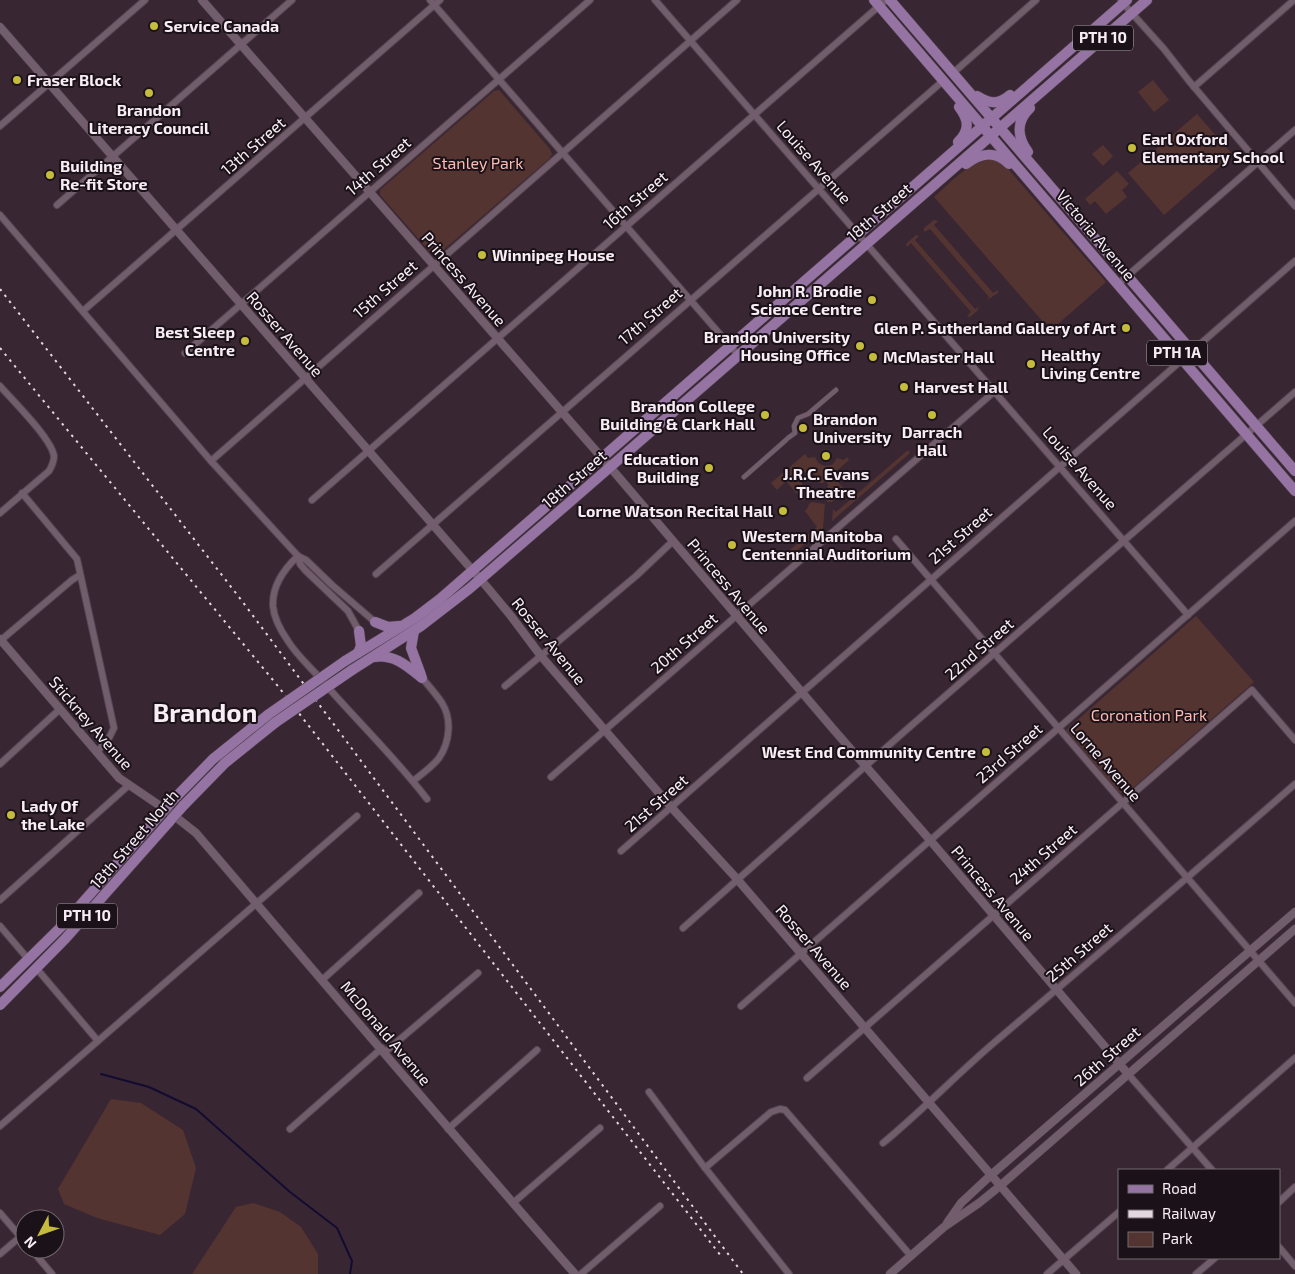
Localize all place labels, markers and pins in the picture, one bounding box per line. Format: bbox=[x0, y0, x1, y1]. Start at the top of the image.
place label: Service Canada bbox=[164, 16, 279, 35]
marker: Service Canada bbox=[148, 20, 160, 32]
place label: Fraser Block bbox=[27, 70, 121, 89]
marker: Fraser Block bbox=[11, 74, 23, 86]
marker: Brandon Literacy Council bbox=[143, 87, 155, 99]
place label: Brandon Literacy Council bbox=[89, 100, 210, 138]
place label: Earl Oxford Elementary School bbox=[1142, 129, 1285, 167]
marker: Earl Oxford Elementary School bbox=[1126, 142, 1138, 154]
place label: Building Re-fit Store bbox=[60, 156, 148, 193]
marker: Building Re-fit Store bbox=[44, 169, 56, 181]
place label: Winnipeg House bbox=[492, 245, 615, 264]
marker: Winnipeg House bbox=[476, 249, 488, 261]
place label: John R. Brodie Science Centre bbox=[751, 281, 862, 318]
marker: John R. Brodie Science Centre bbox=[866, 294, 878, 306]
place label: Glen P. Sutherland Gallery of Art bbox=[874, 318, 1116, 338]
place label: Best Sleep Centre bbox=[155, 322, 235, 359]
marker: Glen P. Sutherland Gallery of Art bbox=[1120, 322, 1132, 334]
place label: Brandon University Housing Office bbox=[704, 327, 850, 364]
marker: Best Sleep Centre bbox=[239, 335, 251, 347]
marker: Brandon University Housing Office bbox=[854, 340, 866, 352]
place label: Healthy Living Centre bbox=[1041, 345, 1140, 382]
place label: McMaster Hall bbox=[883, 347, 995, 366]
marker: McMaster Hall bbox=[867, 351, 879, 363]
marker: Healthy Living Centre bbox=[1025, 358, 1037, 370]
place label: Harvest Hall bbox=[914, 377, 1009, 396]
marker: Harvest Hall bbox=[898, 381, 910, 393]
place label: Brandon College Building & Clark Hall bbox=[600, 396, 756, 433]
marker: Brandon College Building & Clark Hall bbox=[759, 409, 771, 421]
place label: Brandon University bbox=[813, 409, 891, 447]
marker: Darrach Hall bbox=[926, 409, 938, 421]
marker: Brandon University bbox=[797, 422, 809, 434]
place label: Darrach Hall bbox=[902, 422, 962, 459]
place label: Education Building bbox=[623, 449, 700, 486]
marker: J.R.C. Evans Theatre bbox=[820, 450, 832, 462]
marker: Education Building bbox=[703, 462, 715, 474]
place label: J.R.C. Evans Theatre bbox=[783, 464, 869, 501]
place label: Lorne Watson Recital Hall bbox=[578, 501, 774, 520]
marker: Lorne Watson Recital Hall bbox=[777, 505, 789, 517]
place label: Western Manitoba Centennial Auditorium bbox=[742, 526, 911, 563]
marker: Western Manitoba Centennial Auditorium bbox=[726, 539, 738, 551]
place label: West End Community Centre bbox=[762, 742, 976, 762]
marker: West End Community Centre bbox=[980, 746, 992, 758]
place label: Lady Of the Lake bbox=[21, 796, 85, 833]
marker: Lady Of the Lake bbox=[5, 809, 17, 821]

